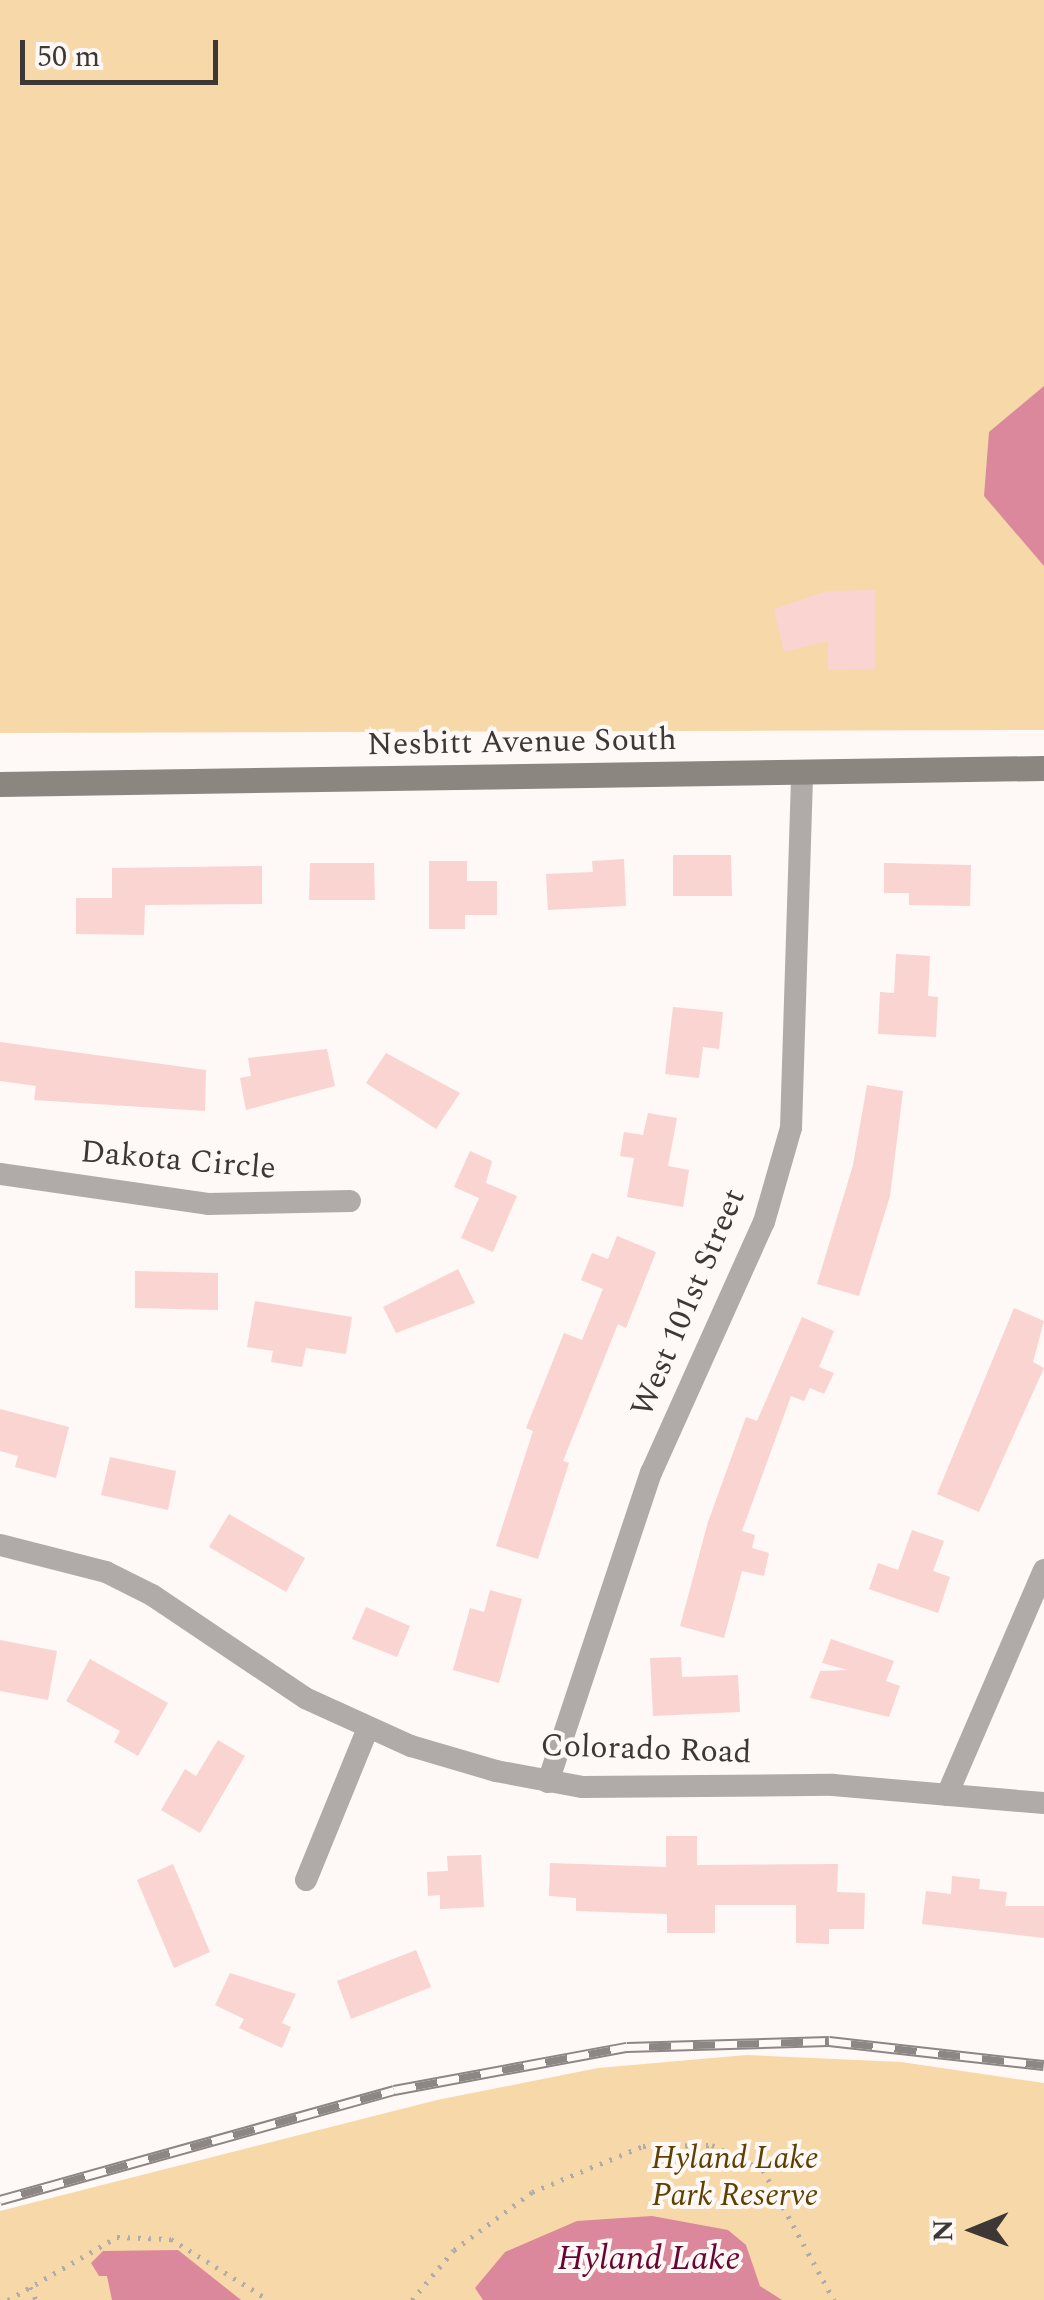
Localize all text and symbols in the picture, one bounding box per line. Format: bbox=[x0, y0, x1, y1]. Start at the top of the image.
scale bar bbox=[25, 20, 222, 82]
text: 50 m bbox=[37, 34, 100, 80]
street label: Nesbitt Avenue South bbox=[367, 721, 677, 765]
street label: Dakota Circle bbox=[79, 1133, 277, 1189]
street label: West 101st Street bbox=[624, 1183, 754, 1423]
street label: Colorado Road bbox=[540, 1727, 752, 1773]
park label: Hyland Lake Park Reserve bbox=[651, 2141, 819, 2216]
north arrow bbox=[924, 2180, 1024, 2280]
text: N bbox=[922, 2219, 965, 2242]
water label: Hyland Lake bbox=[558, 2238, 740, 2280]

